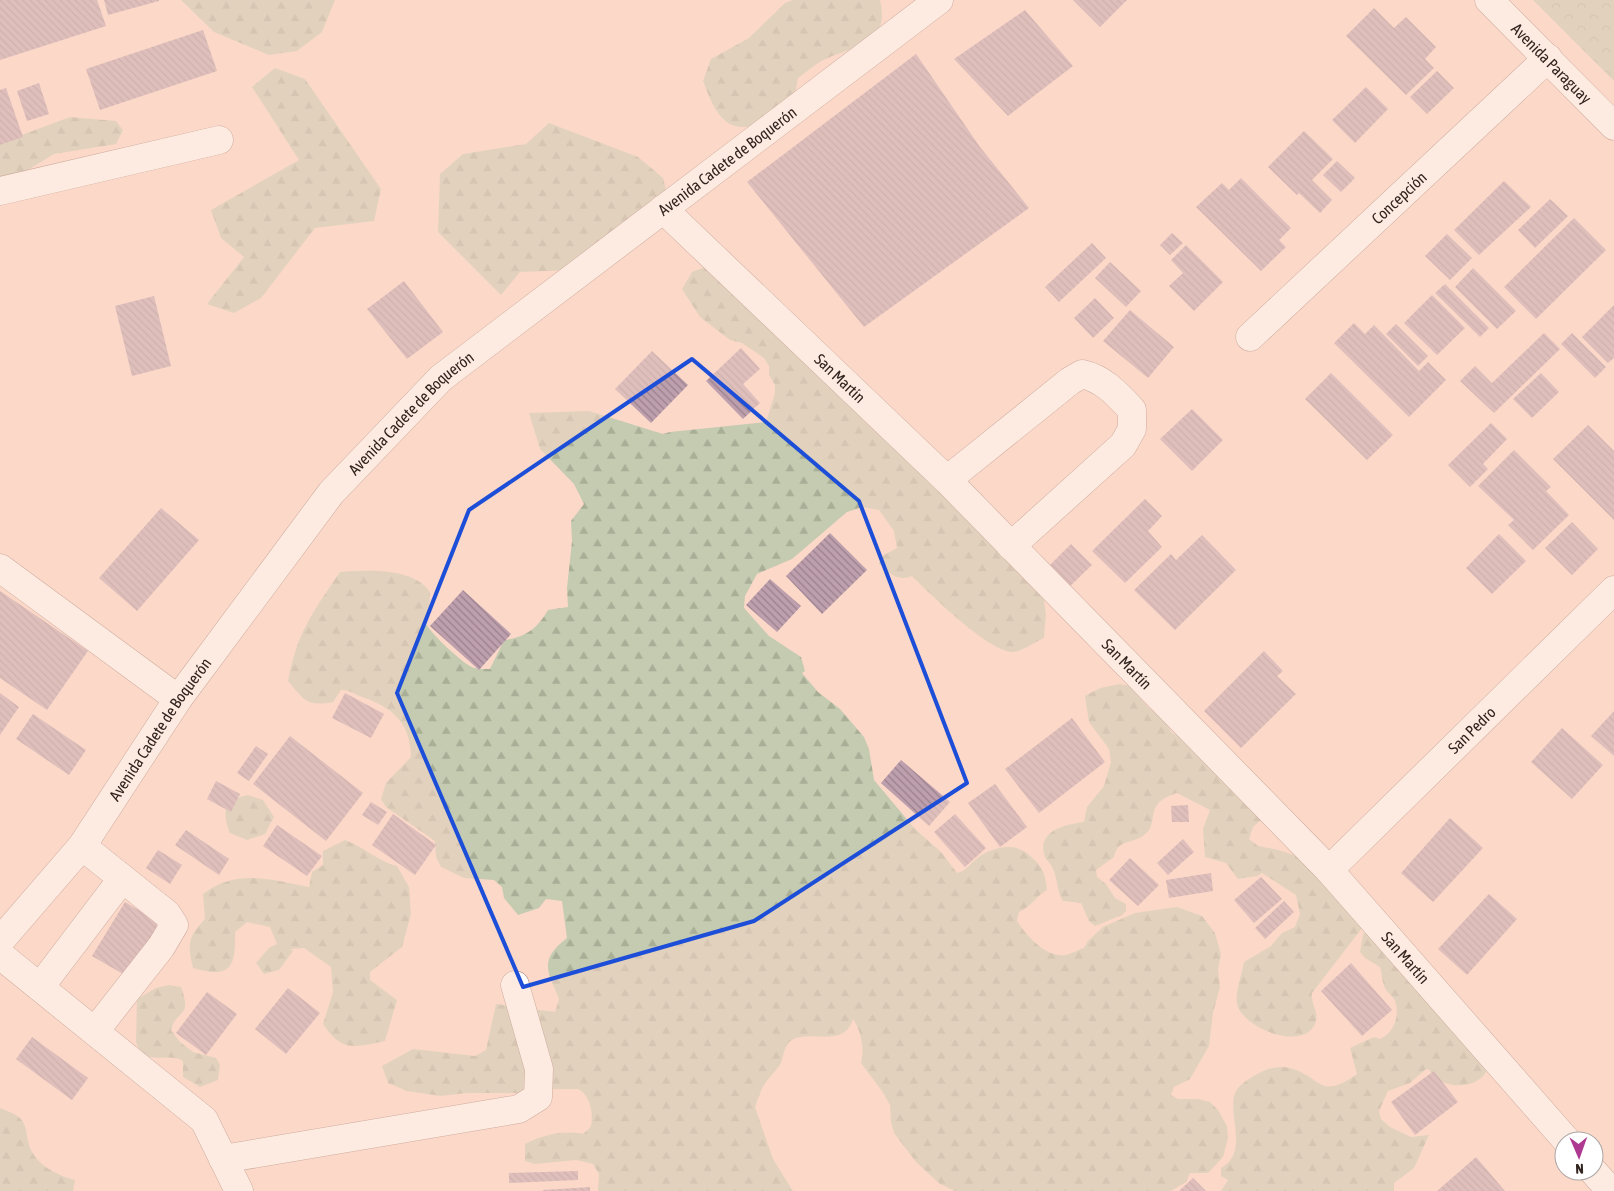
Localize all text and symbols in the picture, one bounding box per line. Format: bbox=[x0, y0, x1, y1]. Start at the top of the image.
street label: Avenida Paraguay bbox=[1508, 19, 1596, 108]
street label: Avenida Cadete de Boquerón bbox=[655, 103, 800, 219]
street label: Concepción bbox=[1368, 168, 1430, 227]
street label: Avenida Cadete de Boquerón bbox=[345, 348, 477, 478]
street label: San Martín bbox=[811, 350, 869, 406]
street label: San Martín bbox=[1099, 635, 1156, 693]
street label: Avenida Cadete de Boquerón bbox=[105, 654, 215, 804]
street label: San Pedro bbox=[1444, 703, 1499, 757]
street label: San Martín bbox=[1378, 928, 1433, 987]
north arrow bbox=[1554, 1131, 1604, 1181]
text: N bbox=[1575, 1161, 1584, 1177]

